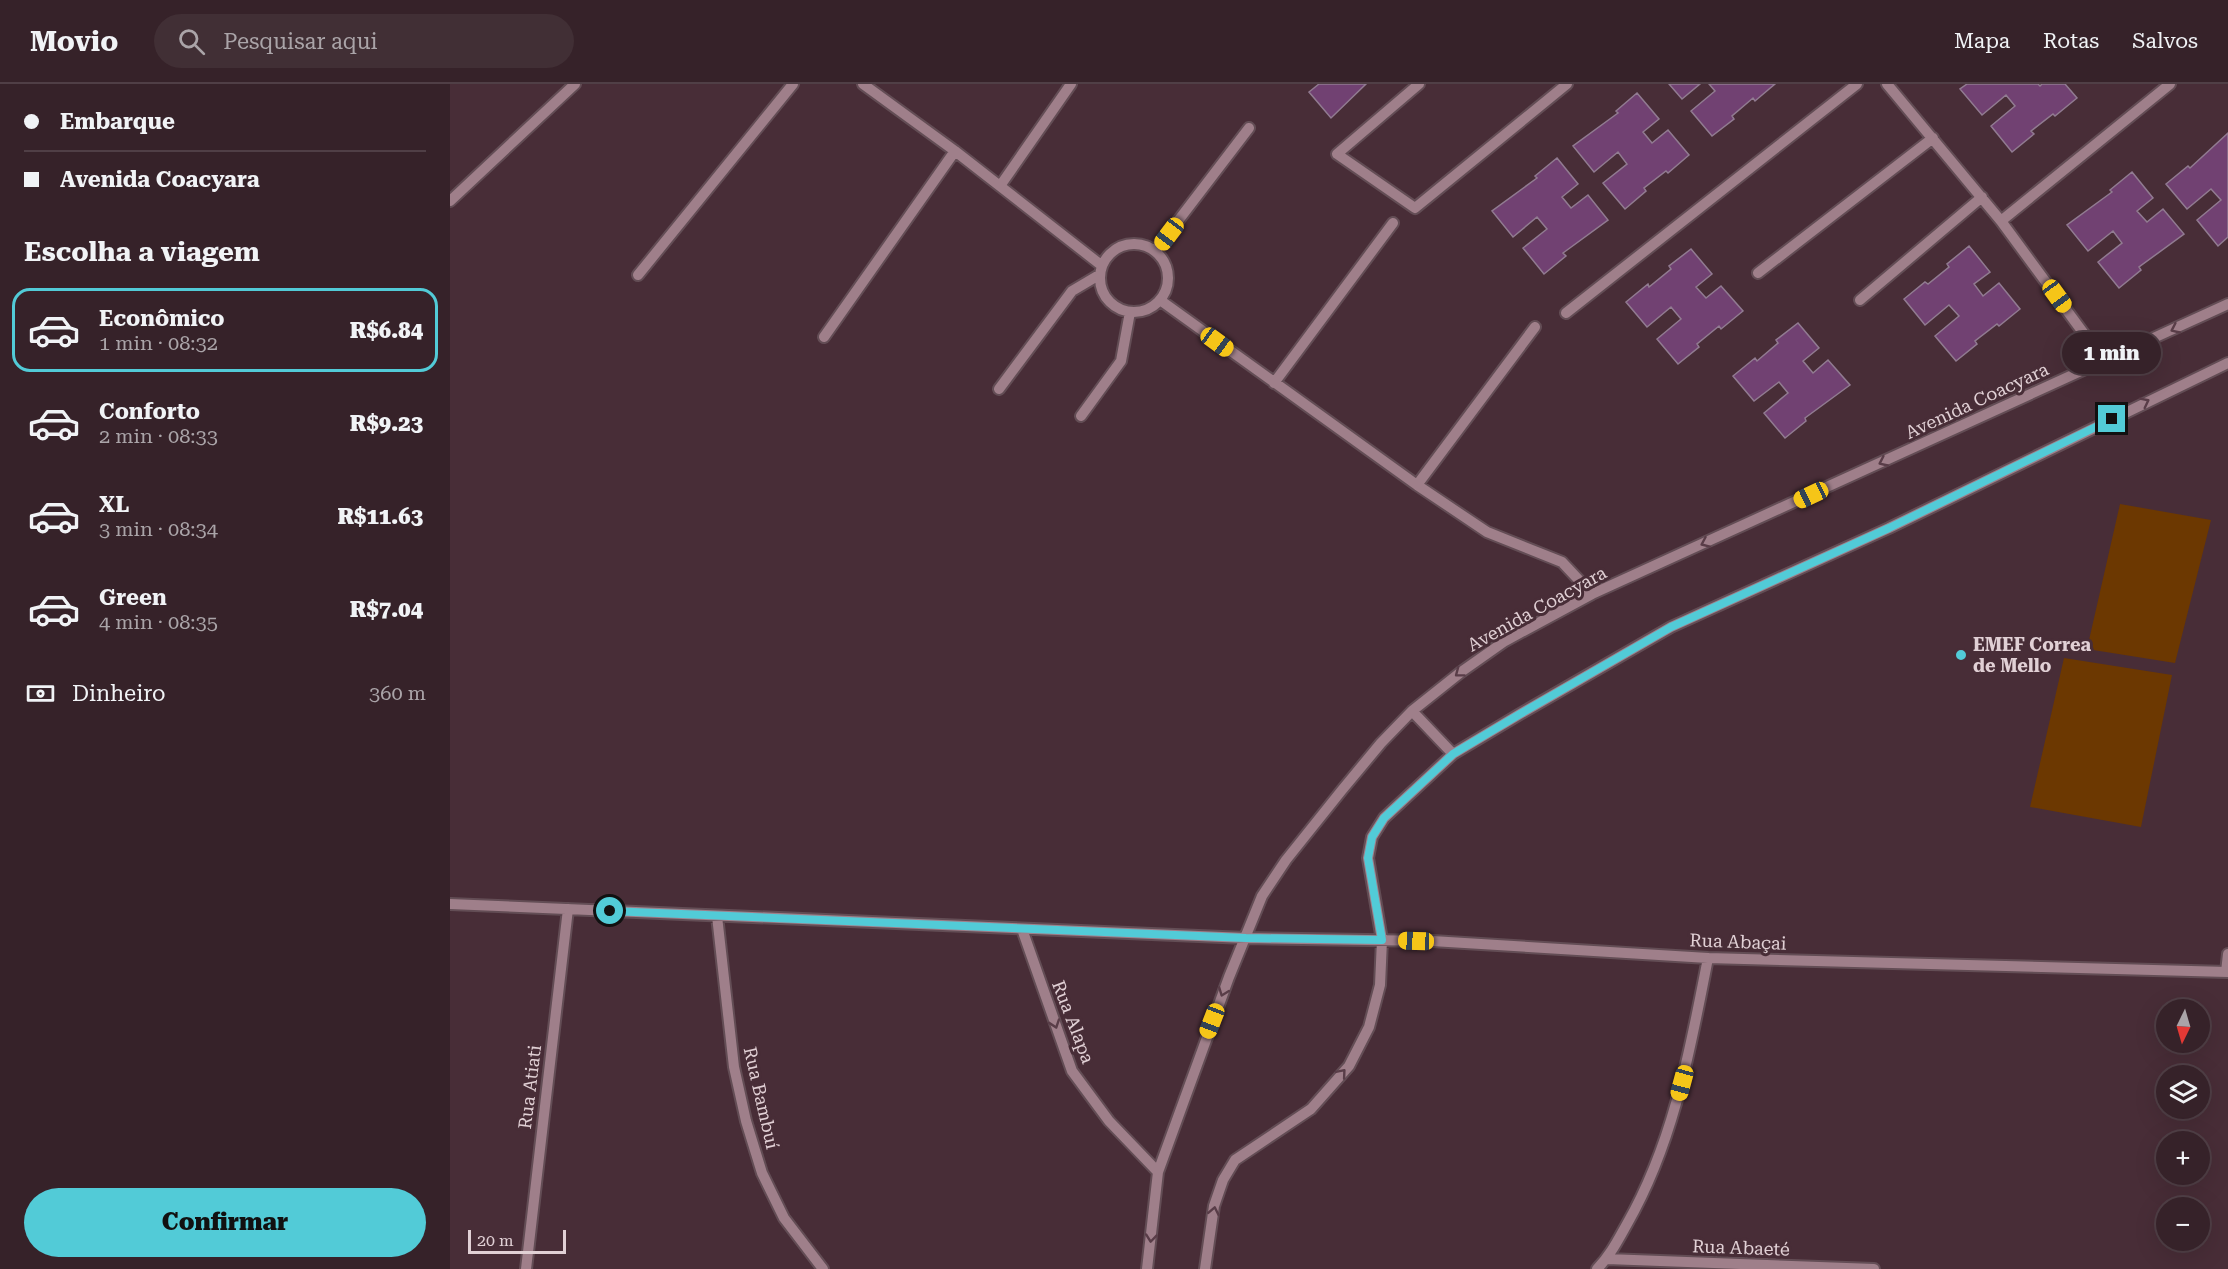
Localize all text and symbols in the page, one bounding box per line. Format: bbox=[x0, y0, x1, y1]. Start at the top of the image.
search box bbox=[154, 14, 574, 68]
text: Movio bbox=[30, 25, 118, 58]
icon: search bbox=[175, 25, 208, 58]
text: Pesquisar aqui bbox=[223, 29, 378, 54]
text: Mapa bbox=[1954, 29, 2010, 53]
text: Rotas bbox=[2043, 29, 2099, 53]
text: Salvos bbox=[2132, 29, 2198, 53]
text: Embarque bbox=[60, 109, 175, 134]
text: Avenida Coacyara bbox=[60, 167, 260, 192]
car bbox=[1151, 214, 1187, 254]
text: Escolha a viagem bbox=[24, 236, 260, 268]
car bbox=[2039, 276, 2075, 316]
icon: car bbox=[27, 303, 81, 357]
text: Econômico bbox=[99, 306, 225, 331]
text: R$6.84 bbox=[350, 318, 423, 343]
one-way arrow bbox=[2170, 321, 2181, 333]
car bbox=[1197, 324, 1237, 360]
text: 1 min · 08:32 bbox=[99, 331, 218, 355]
callout: 1 min bbox=[2062, 332, 2162, 374]
text: 1 min bbox=[2083, 341, 2140, 365]
street label: Avenida Coacyara bbox=[1902, 358, 2052, 443]
icon: car bbox=[27, 396, 81, 450]
one-way arrow bbox=[2139, 398, 2150, 410]
text: Conforto bbox=[99, 399, 200, 424]
route end bbox=[2098, 405, 2125, 432]
text: R$9.23 bbox=[350, 411, 423, 436]
text: 2 min · 08:33 bbox=[99, 424, 218, 448]
one-way arrow bbox=[1878, 455, 1889, 467]
car bbox=[1791, 479, 1831, 511]
icon: car bbox=[27, 489, 81, 543]
text: XL bbox=[99, 492, 129, 517]
text: R$11.63 bbox=[337, 504, 423, 529]
text: 3 min · 08:34 bbox=[99, 517, 218, 541]
one-way arrow bbox=[1701, 536, 1712, 548]
street label: Avenida Coacyara bbox=[1464, 561, 1610, 656]
icon: car bbox=[27, 582, 81, 636]
text: Green bbox=[99, 585, 167, 610]
text: R$7.04 bbox=[350, 597, 423, 622]
text: 4 min · 08:35 bbox=[99, 610, 218, 634]
place label: EMEF Correa de Mello bbox=[1973, 634, 2091, 676]
marker: EMEF Correa de Mello bbox=[1954, 648, 1968, 662]
one-way arrow bbox=[1455, 666, 1466, 677]
icon: cash bbox=[24, 677, 57, 710]
text: Dinheiro bbox=[72, 681, 166, 706]
text: 360 m bbox=[369, 681, 426, 705]
route start bbox=[596, 897, 623, 924]
street label: Rua Abaçai bbox=[1689, 929, 1787, 954]
car bbox=[1398, 931, 1434, 951]
street label: Rua Alapa bbox=[1048, 977, 1099, 1067]
one-way arrow bbox=[1218, 986, 1231, 997]
north arrow bbox=[2156, 999, 2210, 1053]
map controls bbox=[2156, 999, 2210, 1251]
car bbox=[1197, 1001, 1227, 1041]
one-way arrow bbox=[1048, 1018, 1061, 1029]
street label: Rua Atiati bbox=[514, 1043, 545, 1130]
street label: Rua Bambuí bbox=[740, 1045, 783, 1151]
car bbox=[1669, 1063, 1695, 1103]
button: layers bbox=[2156, 1065, 2210, 1119]
one-way arrow bbox=[1335, 1069, 1346, 1080]
button: + bbox=[2156, 1131, 2210, 1185]
button: Confirmar bbox=[24, 1188, 426, 1257]
button: − bbox=[2156, 1197, 2210, 1251]
one-way arrow bbox=[1207, 1206, 1220, 1216]
scale bar bbox=[468, 1227, 566, 1254]
text: 20 m bbox=[477, 1231, 514, 1250]
one-way arrow bbox=[1145, 1233, 1158, 1242]
street label: Rua Abaeté bbox=[1692, 1235, 1790, 1260]

